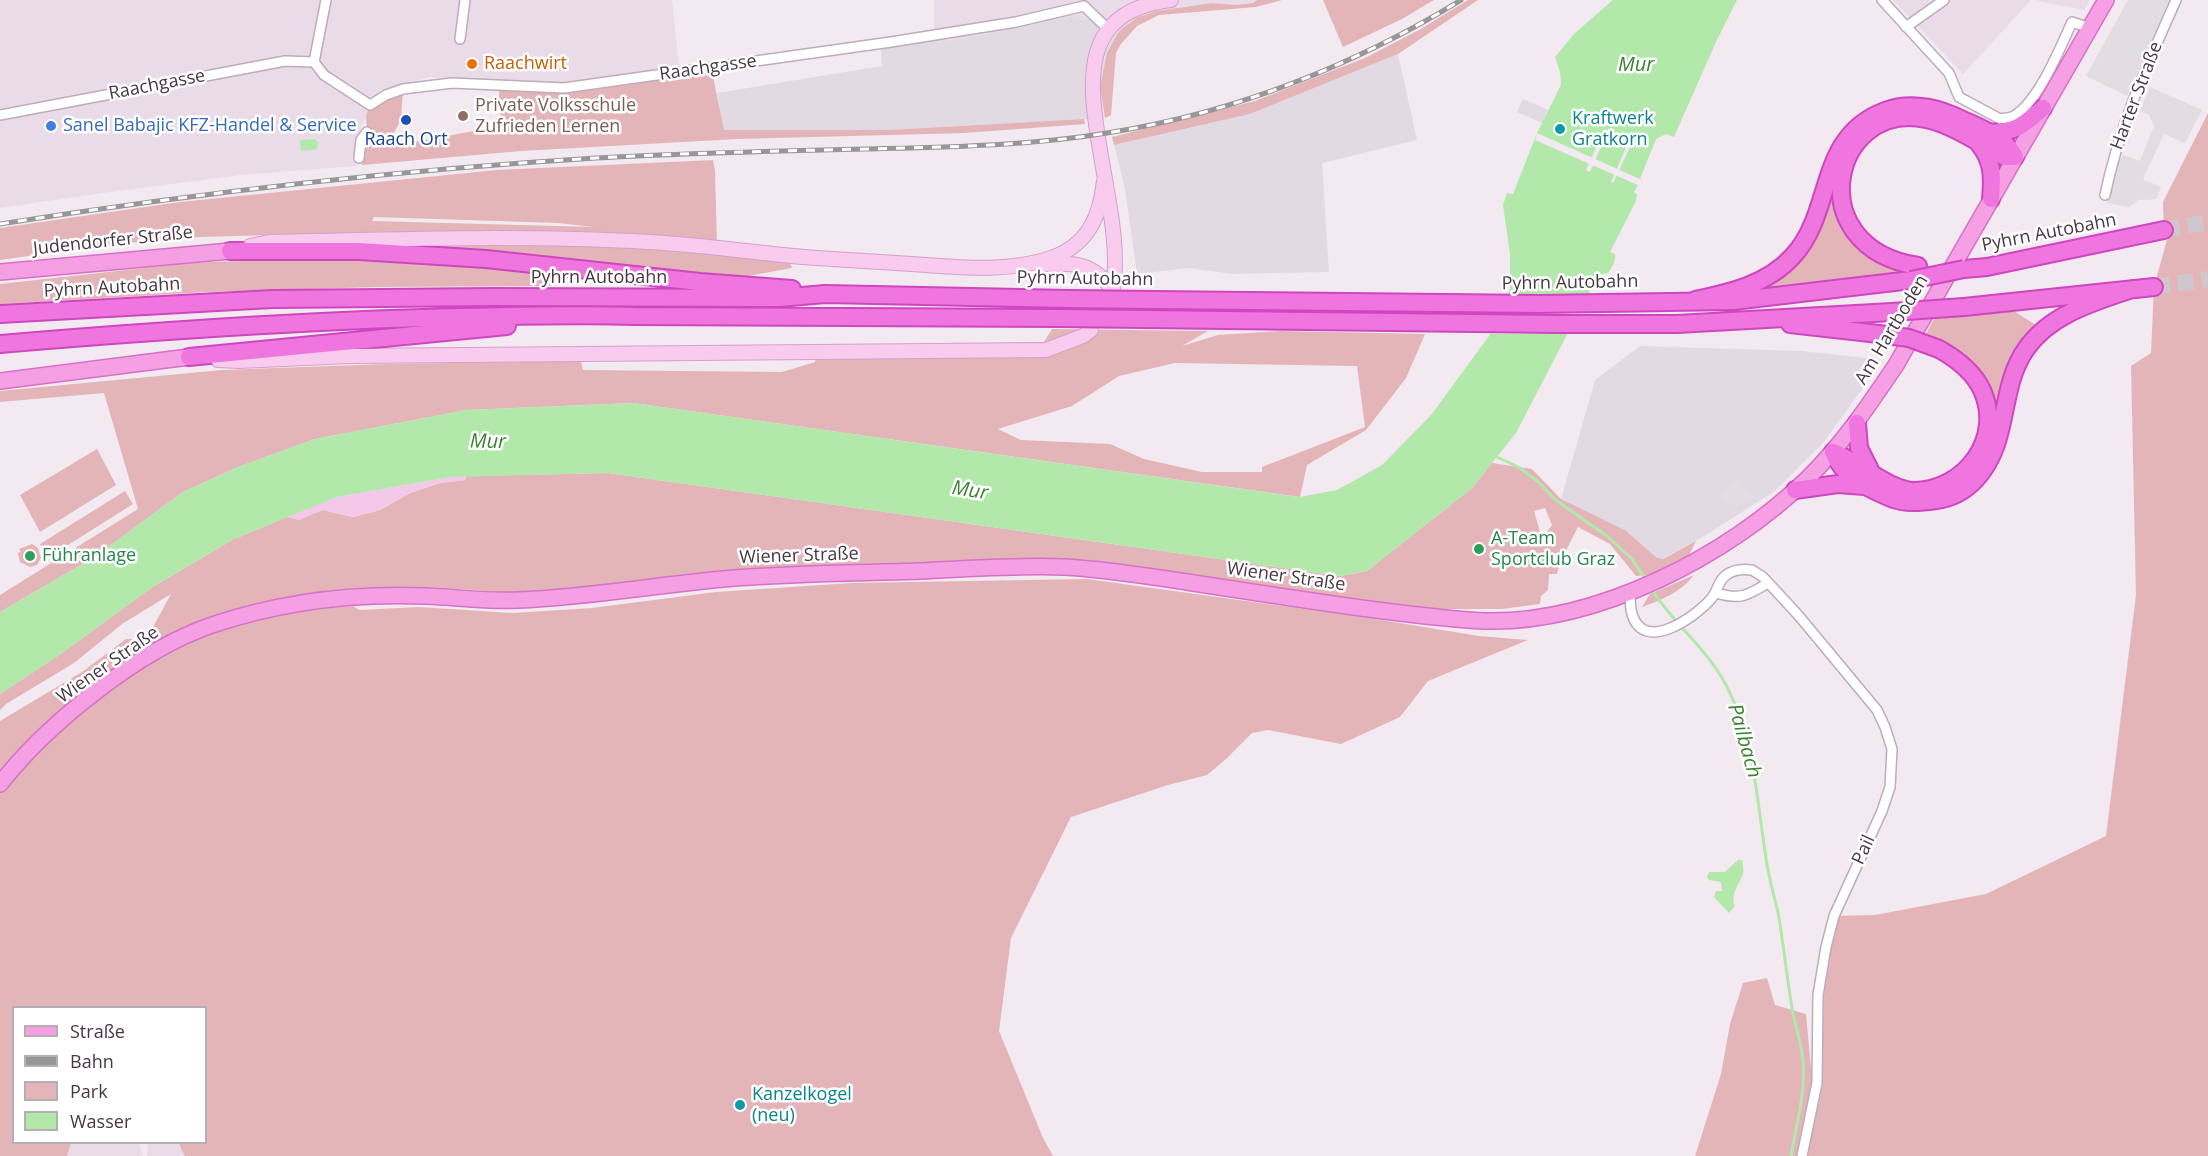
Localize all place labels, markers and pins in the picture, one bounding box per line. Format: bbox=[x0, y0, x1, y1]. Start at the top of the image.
place label: Raachwirt bbox=[484, 53, 567, 75]
marker: Raachwirt bbox=[465, 57, 479, 71]
place label: Private Volksschule Zufrieden Lernen bbox=[475, 95, 636, 138]
place label: Kraftwerk Gratkorn bbox=[1572, 108, 1654, 150]
marker: Private Volksschule Zufrieden Lernen bbox=[456, 109, 470, 123]
marker: Raach Ort bbox=[399, 113, 413, 127]
place label: Sanel Babajic KFZ-Handel & Service bbox=[63, 115, 357, 137]
marker: Sanel Babajic KFZ-Handel & Service bbox=[44, 119, 58, 133]
marker: Kraftwerk Gratkorn bbox=[1553, 122, 1567, 136]
place label: Raach Ort bbox=[364, 129, 448, 151]
place label: A-Team Sportclub Graz bbox=[1491, 528, 1615, 570]
marker: A-Team Sportclub Graz bbox=[1472, 542, 1486, 556]
place label: Führanlage bbox=[42, 545, 136, 567]
marker: Führanlage bbox=[23, 549, 37, 563]
place label: Kanzelkogel (neu) bbox=[752, 1084, 852, 1126]
marker: Kanzelkogel (neu) bbox=[733, 1098, 747, 1112]

